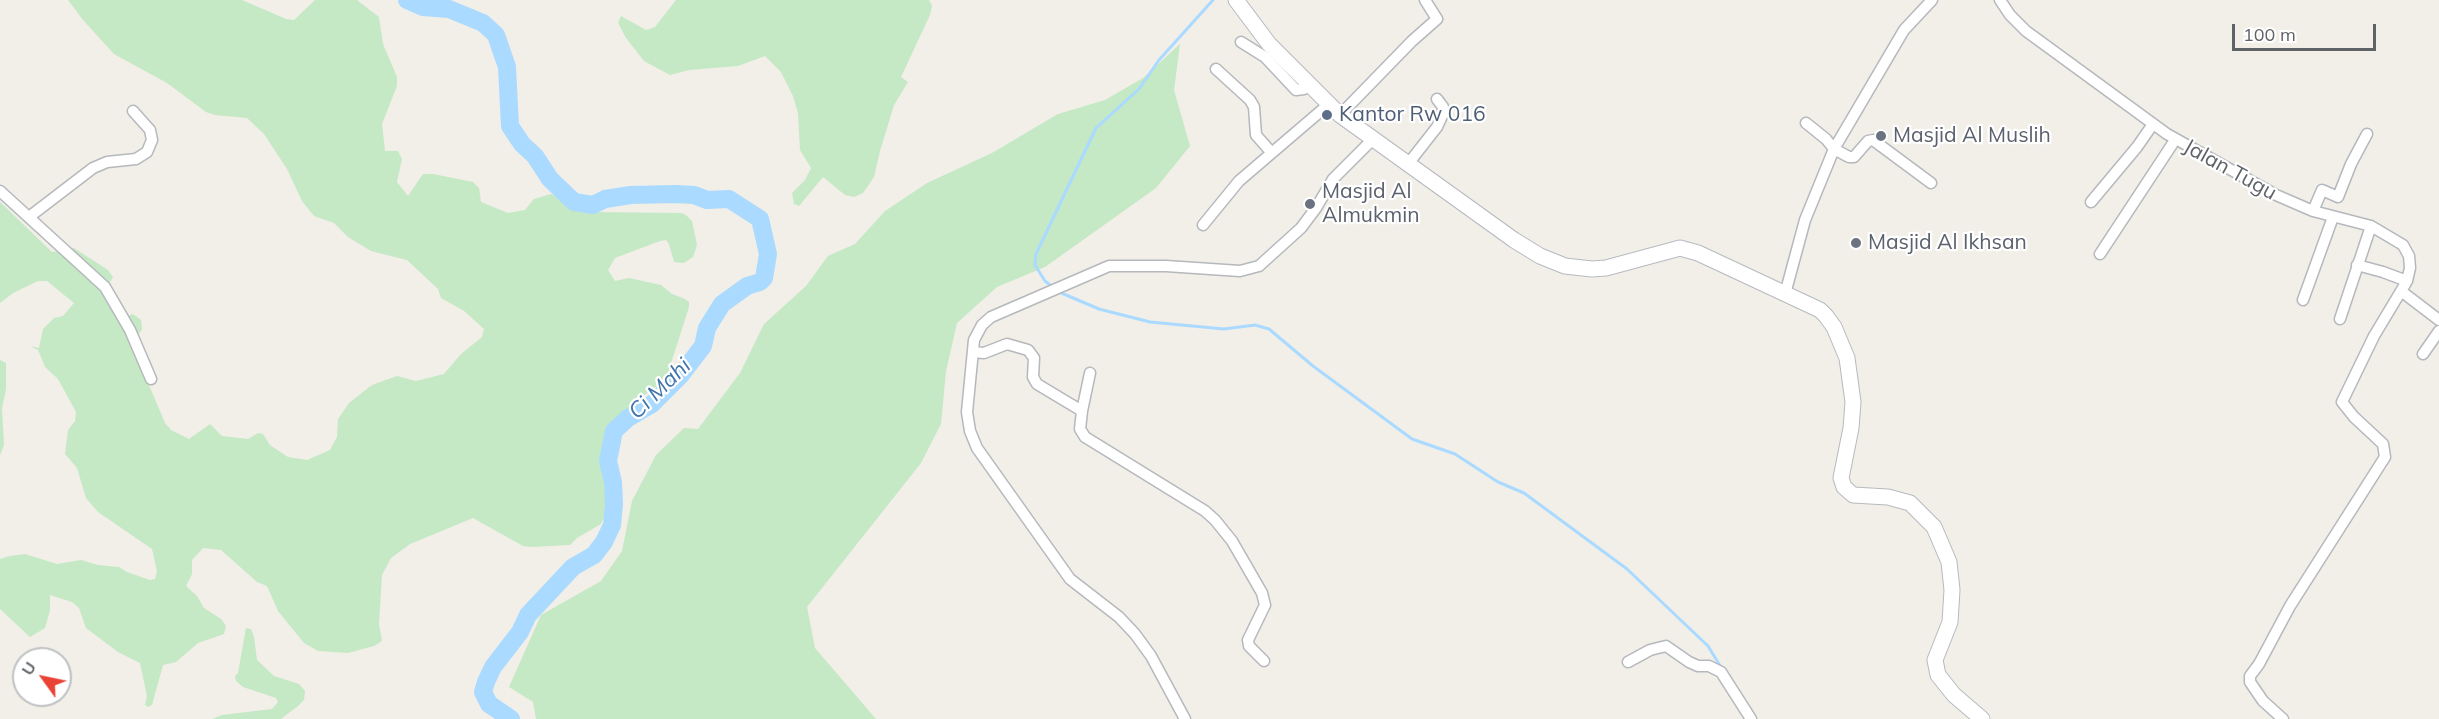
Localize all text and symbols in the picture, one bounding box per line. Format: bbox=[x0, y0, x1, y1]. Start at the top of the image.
scale bar bbox=[2235, 12, 2379, 50]
text: 100 m bbox=[2243, 23, 2296, 46]
place label: Kantor Rw 016 bbox=[1339, 102, 1486, 128]
marker: Kantor Rw 016 bbox=[1320, 108, 1334, 122]
place label: Masjid Al Muslih bbox=[1893, 123, 2051, 149]
marker: Masjid Al Muslih bbox=[1874, 129, 1888, 143]
street label: Jalan Tugu bbox=[2179, 134, 2281, 206]
place label: Masjid Al Almukmin bbox=[1322, 179, 1420, 229]
marker: Masjid Al Almukmin bbox=[1303, 197, 1317, 211]
place label: Masjid Al Ikhsan bbox=[1868, 230, 2027, 256]
marker: Masjid Al Ikhsan bbox=[1849, 236, 1863, 250]
water label: Ci Mahi bbox=[623, 353, 697, 425]
north arrow bbox=[12, 647, 72, 707]
text: U bbox=[17, 658, 40, 679]

